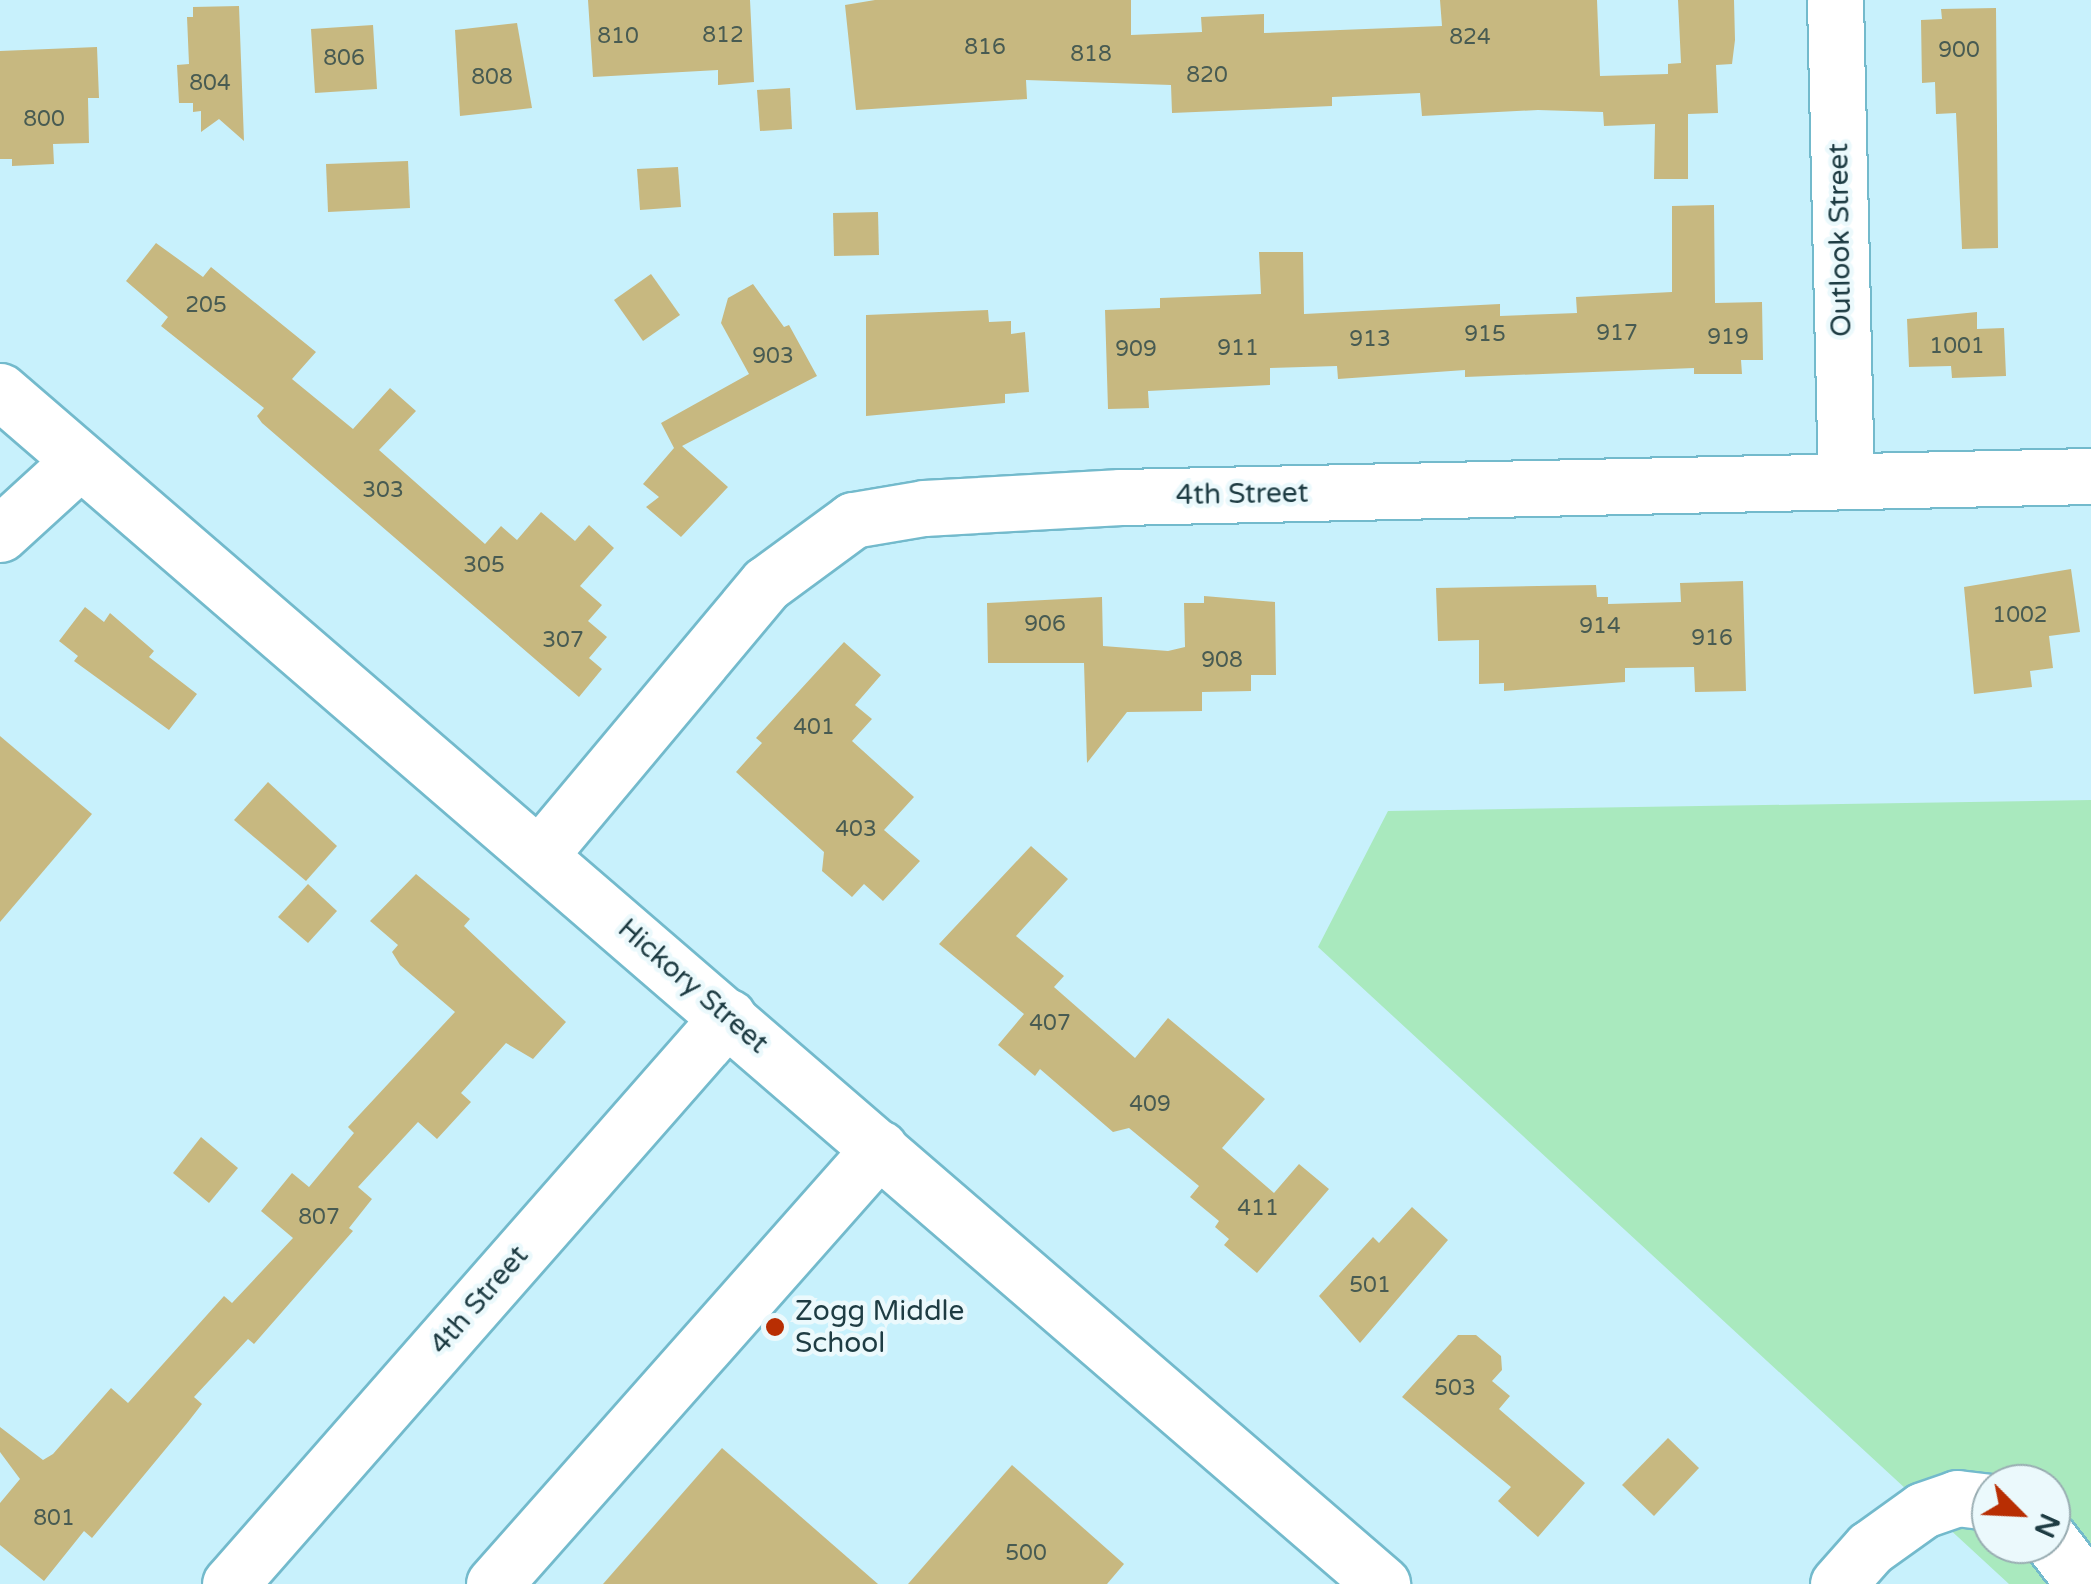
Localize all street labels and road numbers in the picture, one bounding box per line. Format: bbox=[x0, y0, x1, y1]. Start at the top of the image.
street label: Outlook Street bbox=[1822, 143, 1858, 337]
street label: 4th Street bbox=[1175, 476, 1309, 512]
street label: Hickory Street bbox=[611, 912, 775, 1060]
street label: 4th Street bbox=[423, 1239, 535, 1361]

